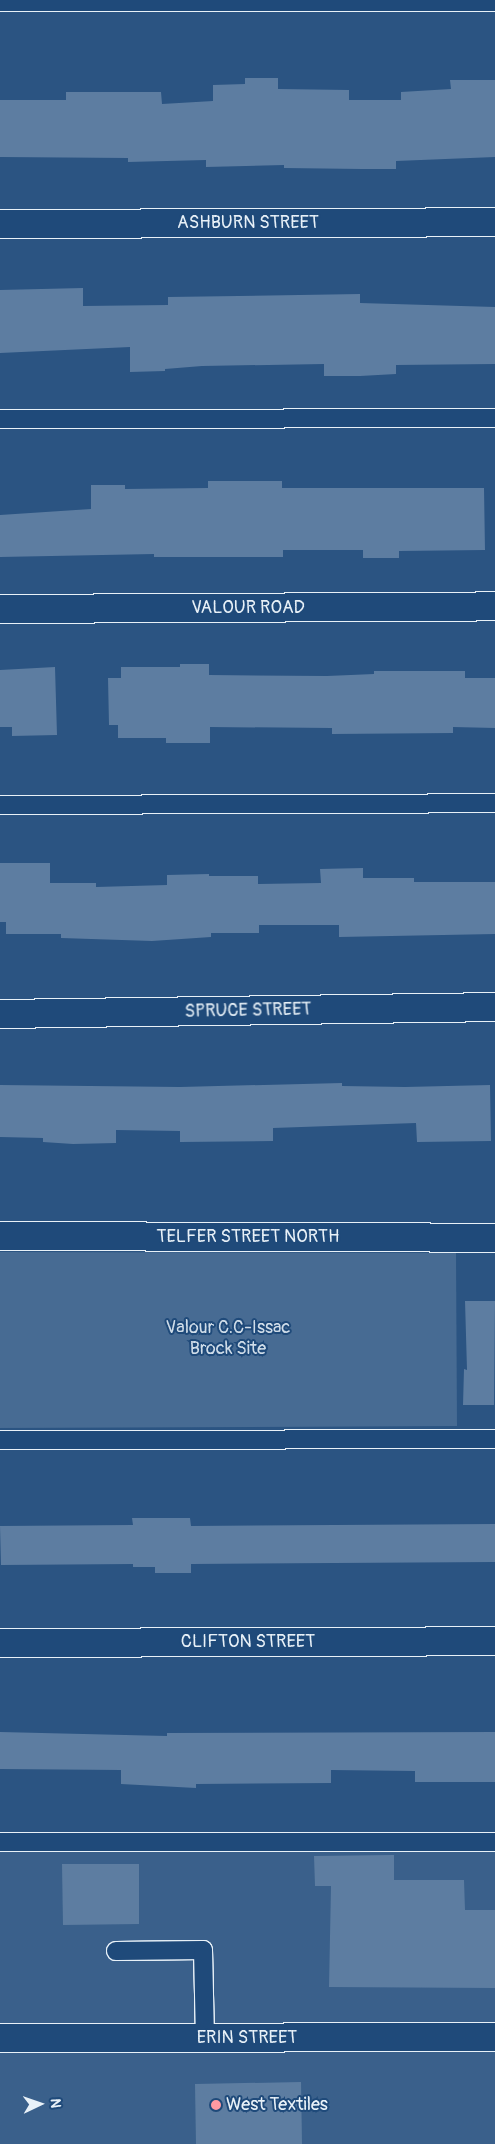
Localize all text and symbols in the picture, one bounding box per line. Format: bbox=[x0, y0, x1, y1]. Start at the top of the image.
street label: ASHBURN STREET bbox=[177, 212, 319, 234]
street label: VALOUR ROAD bbox=[191, 597, 305, 619]
street label: SPRUCE STREET bbox=[184, 999, 312, 1023]
street label: TELFER STREET NORTH bbox=[157, 1226, 339, 1248]
park label: Valour C.C-Issac Brock Site bbox=[166, 1318, 290, 1360]
street label: CLIFTON STREET bbox=[181, 1631, 315, 1653]
street label: ERIN STREET bbox=[197, 2027, 297, 2049]
north arrow bbox=[15, 2079, 65, 2129]
place label: West Textiles bbox=[226, 2094, 328, 2116]
text: N bbox=[47, 2098, 64, 2108]
marker: West Textiles bbox=[210, 2099, 222, 2111]

